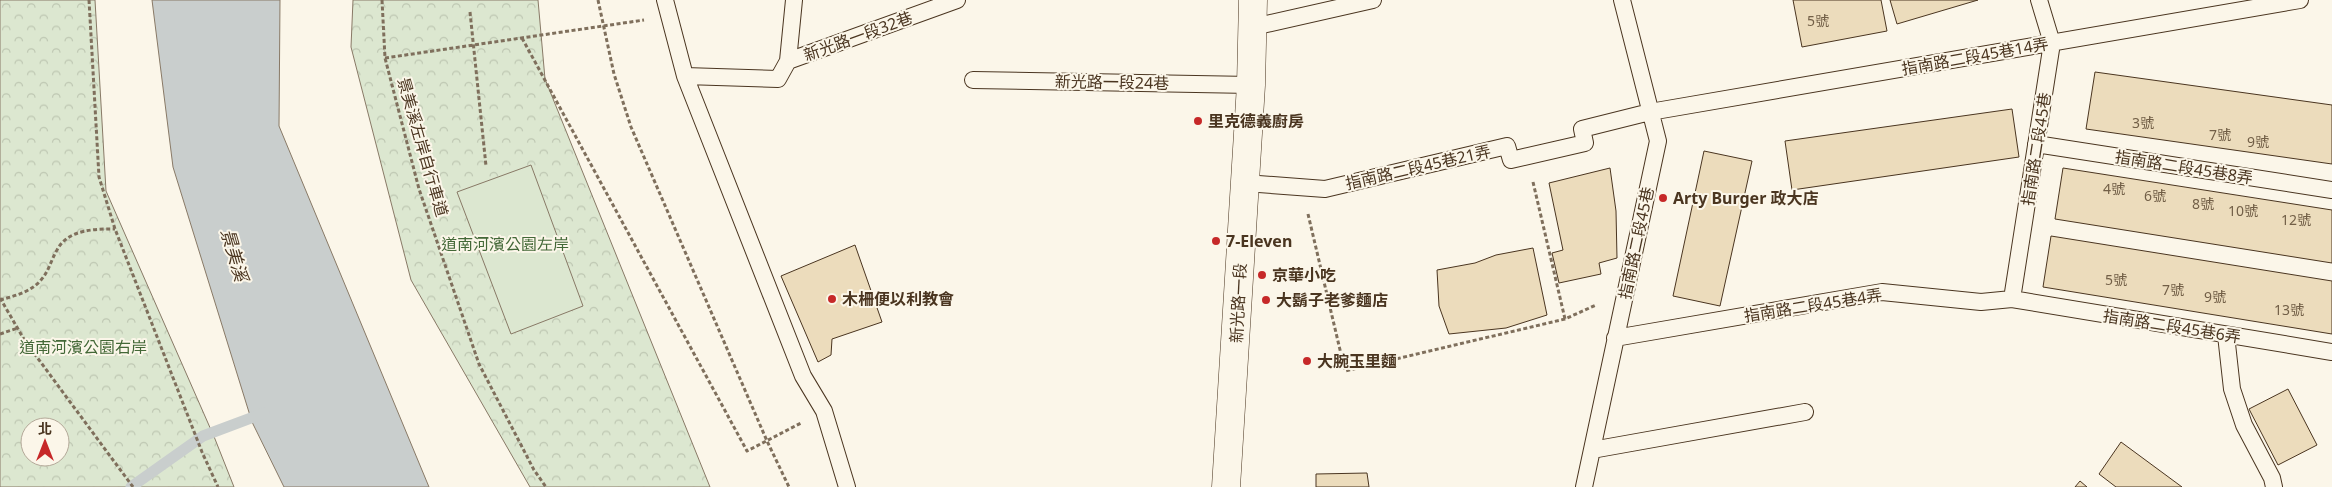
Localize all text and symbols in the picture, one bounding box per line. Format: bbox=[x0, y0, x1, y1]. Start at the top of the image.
street label: 新光路一段32巷 bbox=[801, 6, 915, 66]
house number: 5號 bbox=[1807, 11, 1829, 30]
street label: 指南路二段45巷14弄 bbox=[1900, 32, 2050, 80]
street label: 新光路一段24巷 bbox=[1055, 70, 1169, 94]
street label: 景美溪左岸自行車道 bbox=[393, 75, 453, 219]
street label: 指南路二段45巷 bbox=[2016, 91, 2056, 207]
place label: 里克德義廚房 bbox=[1208, 110, 1304, 132]
house number: 3號 bbox=[2132, 113, 2154, 132]
marker: 里克德義廚房 bbox=[1192, 115, 1204, 127]
house number: 7號 bbox=[2209, 125, 2231, 144]
house number: 9號 bbox=[2247, 132, 2269, 151]
street label: 指南路二段45巷21弄 bbox=[1343, 140, 1493, 194]
street label: 指南路二段45巷8弄 bbox=[2113, 145, 2255, 189]
house number: 4號 bbox=[2103, 179, 2125, 198]
street label: 指南路二段45巷 bbox=[1613, 185, 1659, 301]
house number: 6號 bbox=[2144, 186, 2166, 205]
place label: Arty Burger 政大店 bbox=[1673, 187, 1818, 209]
marker: Arty Burger 政大店 bbox=[1657, 192, 1669, 204]
house number: 8號 bbox=[2192, 194, 2214, 213]
house number: 10號 bbox=[2228, 201, 2258, 220]
house number: 12號 bbox=[2281, 210, 2311, 229]
water label: 景美溪 bbox=[216, 225, 255, 287]
place label: 7-Eleven bbox=[1226, 230, 1292, 252]
park label: 道南河濱公園左岸 bbox=[441, 233, 569, 255]
marker: 7-Eleven bbox=[1210, 235, 1222, 247]
street label: 新光路一段 bbox=[1225, 262, 1251, 344]
place label: 京華小吃 bbox=[1272, 264, 1336, 286]
marker: 京華小吃 bbox=[1256, 269, 1268, 281]
house number: 5號 bbox=[2105, 270, 2127, 289]
house number: 7號 bbox=[2162, 280, 2184, 299]
street label: 指南路二段45巷4弄 bbox=[1742, 283, 1884, 327]
house number: 9號 bbox=[2204, 287, 2226, 306]
place label: 木柵便以利教會 bbox=[842, 288, 954, 310]
place label: 大鬍子老爹麵店 bbox=[1276, 289, 1388, 311]
marker: 木柵便以利教會 bbox=[826, 293, 838, 305]
marker: 大鬍子老爹麵店 bbox=[1260, 294, 1272, 306]
house number: 13號 bbox=[2274, 300, 2304, 319]
street label: 指南路二段45巷6弄 bbox=[2101, 304, 2243, 348]
park label: 道南河濱公園右岸 bbox=[19, 336, 147, 358]
place label: 大腕玉里麵 bbox=[1317, 350, 1397, 372]
marker: 大腕玉里麵 bbox=[1301, 355, 1313, 367]
north arrow bbox=[20, 417, 70, 467]
text: 北 bbox=[38, 419, 52, 438]

